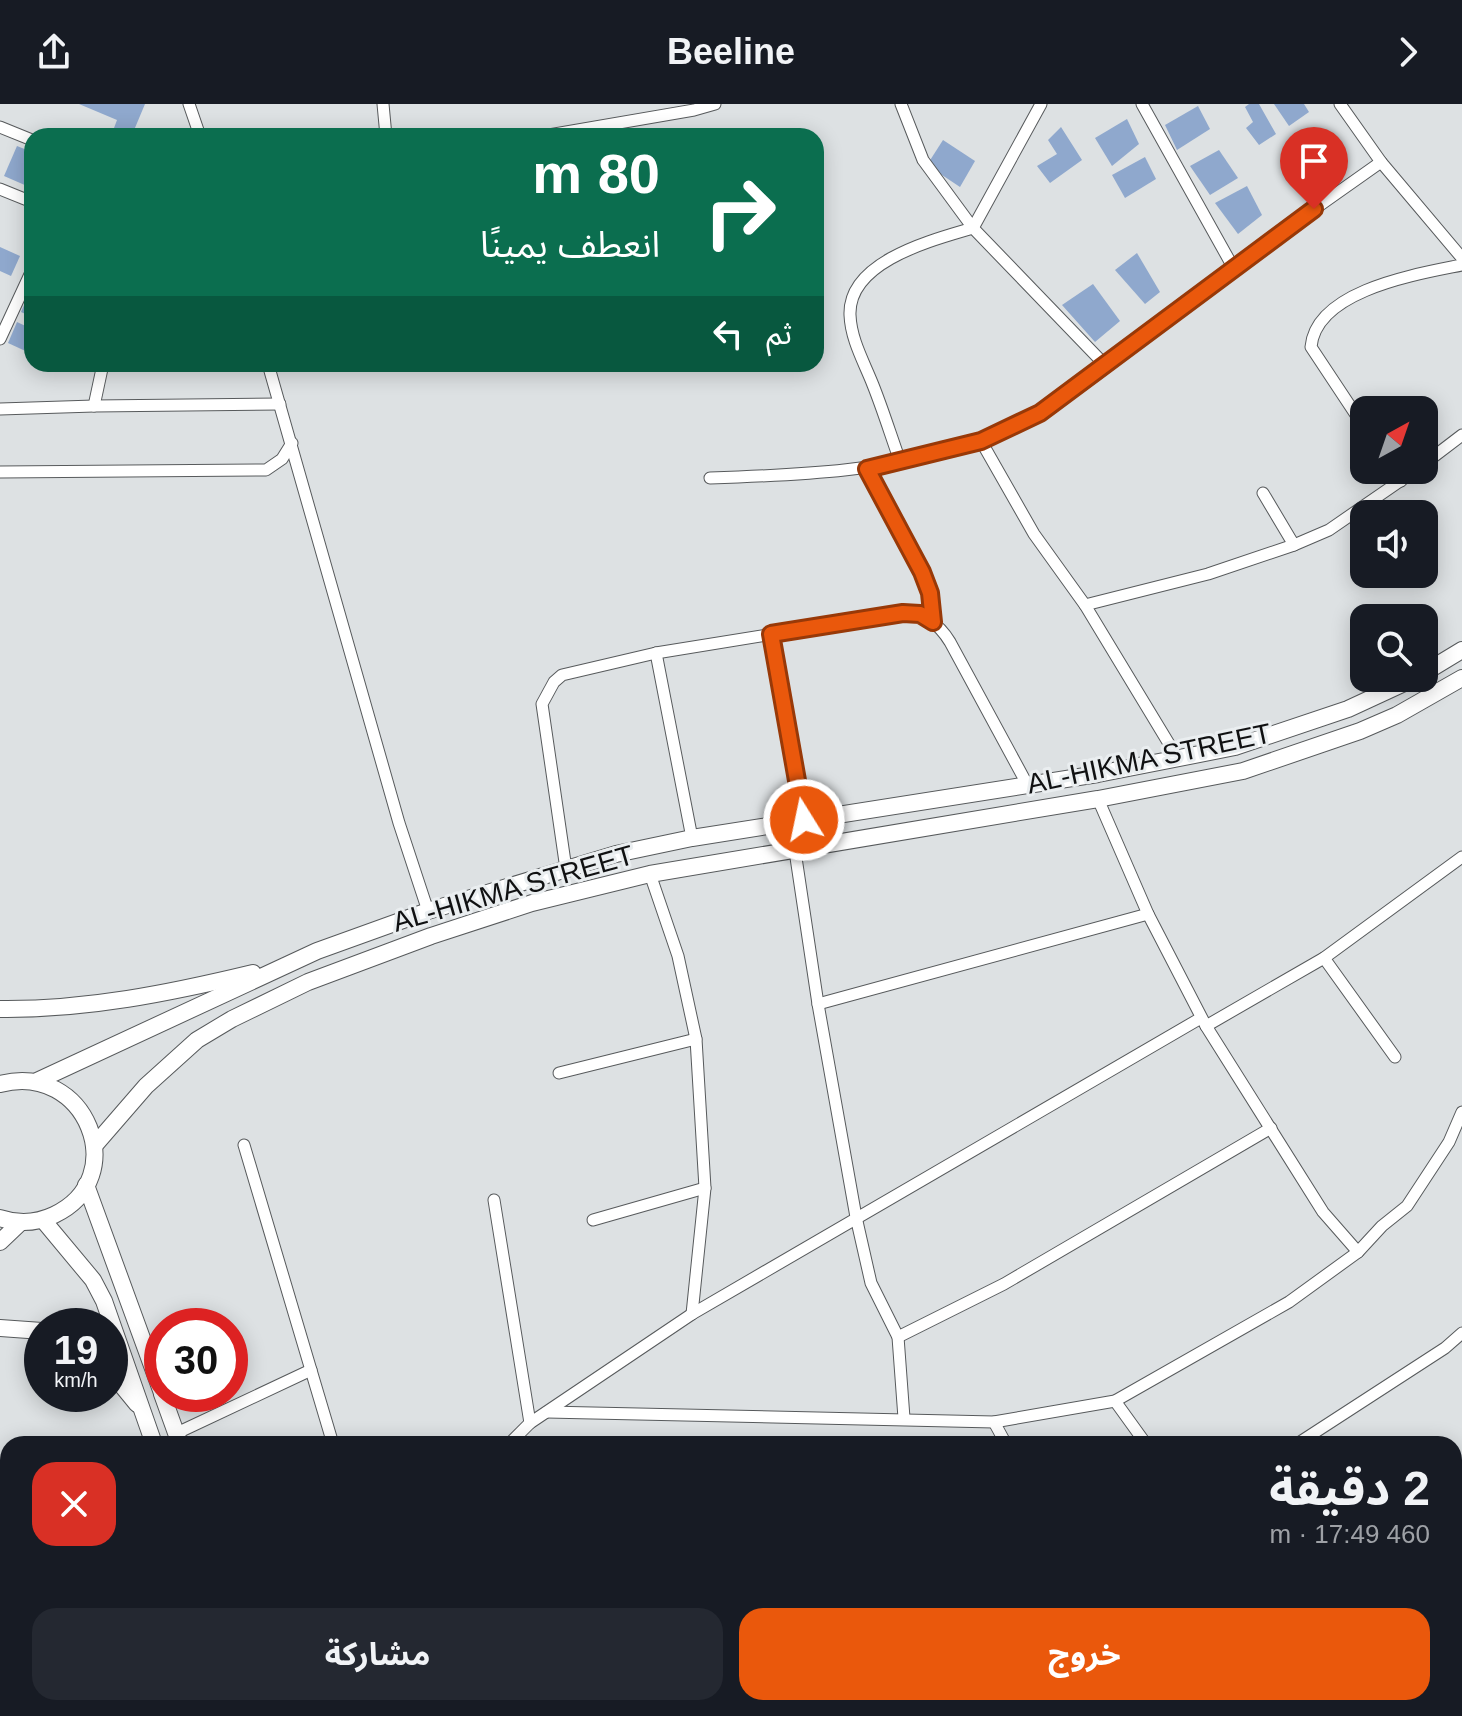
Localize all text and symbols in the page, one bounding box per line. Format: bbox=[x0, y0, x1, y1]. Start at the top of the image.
icon: share bbox=[32, 30, 76, 74]
icon: forward bbox=[1386, 30, 1430, 74]
text: Beeline bbox=[667, 31, 795, 72]
pin bbox=[1280, 127, 1348, 209]
icon: arrive bbox=[1292, 139, 1336, 183]
text: 80 m bbox=[532, 142, 660, 205]
icon: right bbox=[688, 160, 792, 264]
text: انعطف يمينًا bbox=[480, 224, 660, 265]
icon: left bbox=[706, 312, 750, 356]
text: ثم bbox=[766, 317, 792, 350]
north arrow bbox=[1350, 396, 1438, 484]
map controls bbox=[1350, 396, 1438, 692]
button: sound bbox=[1350, 500, 1438, 588]
button: search bbox=[1350, 604, 1438, 692]
street label: AL-HIKMA STREET bbox=[1024, 717, 1274, 800]
position arrow bbox=[762, 778, 846, 862]
street label: AL-HIKMA STREET bbox=[389, 839, 637, 938]
speed limit sign: 30 bbox=[144, 1308, 248, 1412]
text: 19 bbox=[54, 1328, 98, 1372]
text: km/h bbox=[54, 1369, 98, 1391]
button: close bbox=[32, 1462, 116, 1546]
text: 2 دقيقة bbox=[1269, 1462, 1430, 1515]
text: 460 m · 17:49 bbox=[1270, 1519, 1430, 1549]
button: مشاركة bbox=[32, 1608, 723, 1700]
button: خروج bbox=[739, 1608, 1430, 1700]

